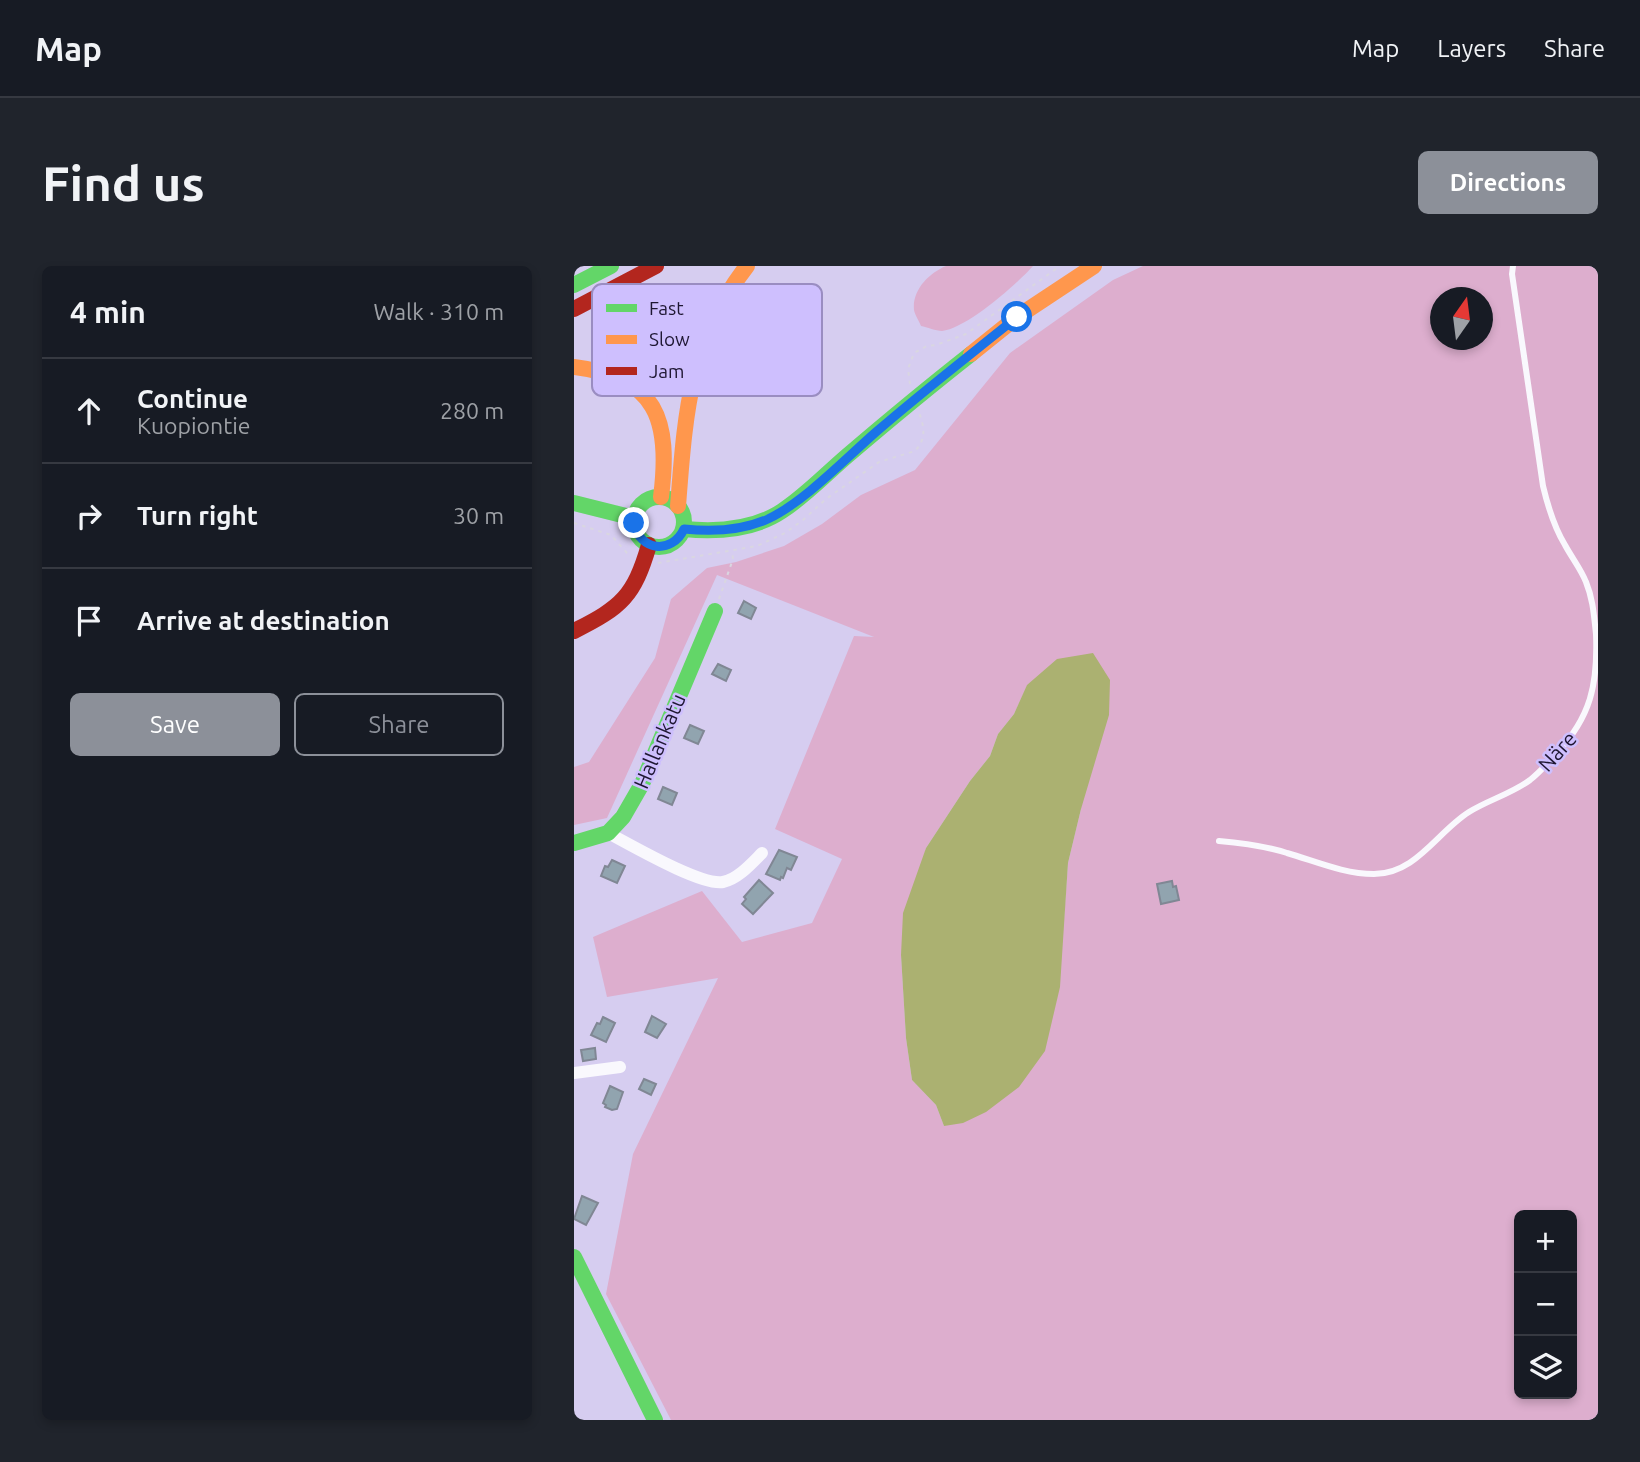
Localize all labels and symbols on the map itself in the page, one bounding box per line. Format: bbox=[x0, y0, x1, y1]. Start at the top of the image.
legend bbox=[592, 284, 822, 396]
north arrow bbox=[1430, 287, 1493, 350]
text: Fast bbox=[649, 297, 684, 319]
route start bbox=[1001, 301, 1032, 332]
text: Slow bbox=[649, 328, 690, 350]
text: Jam bbox=[649, 360, 685, 382]
route end bbox=[618, 507, 649, 538]
street label: Hallankatu bbox=[628, 690, 690, 792]
street label: Näre bbox=[1533, 726, 1581, 776]

